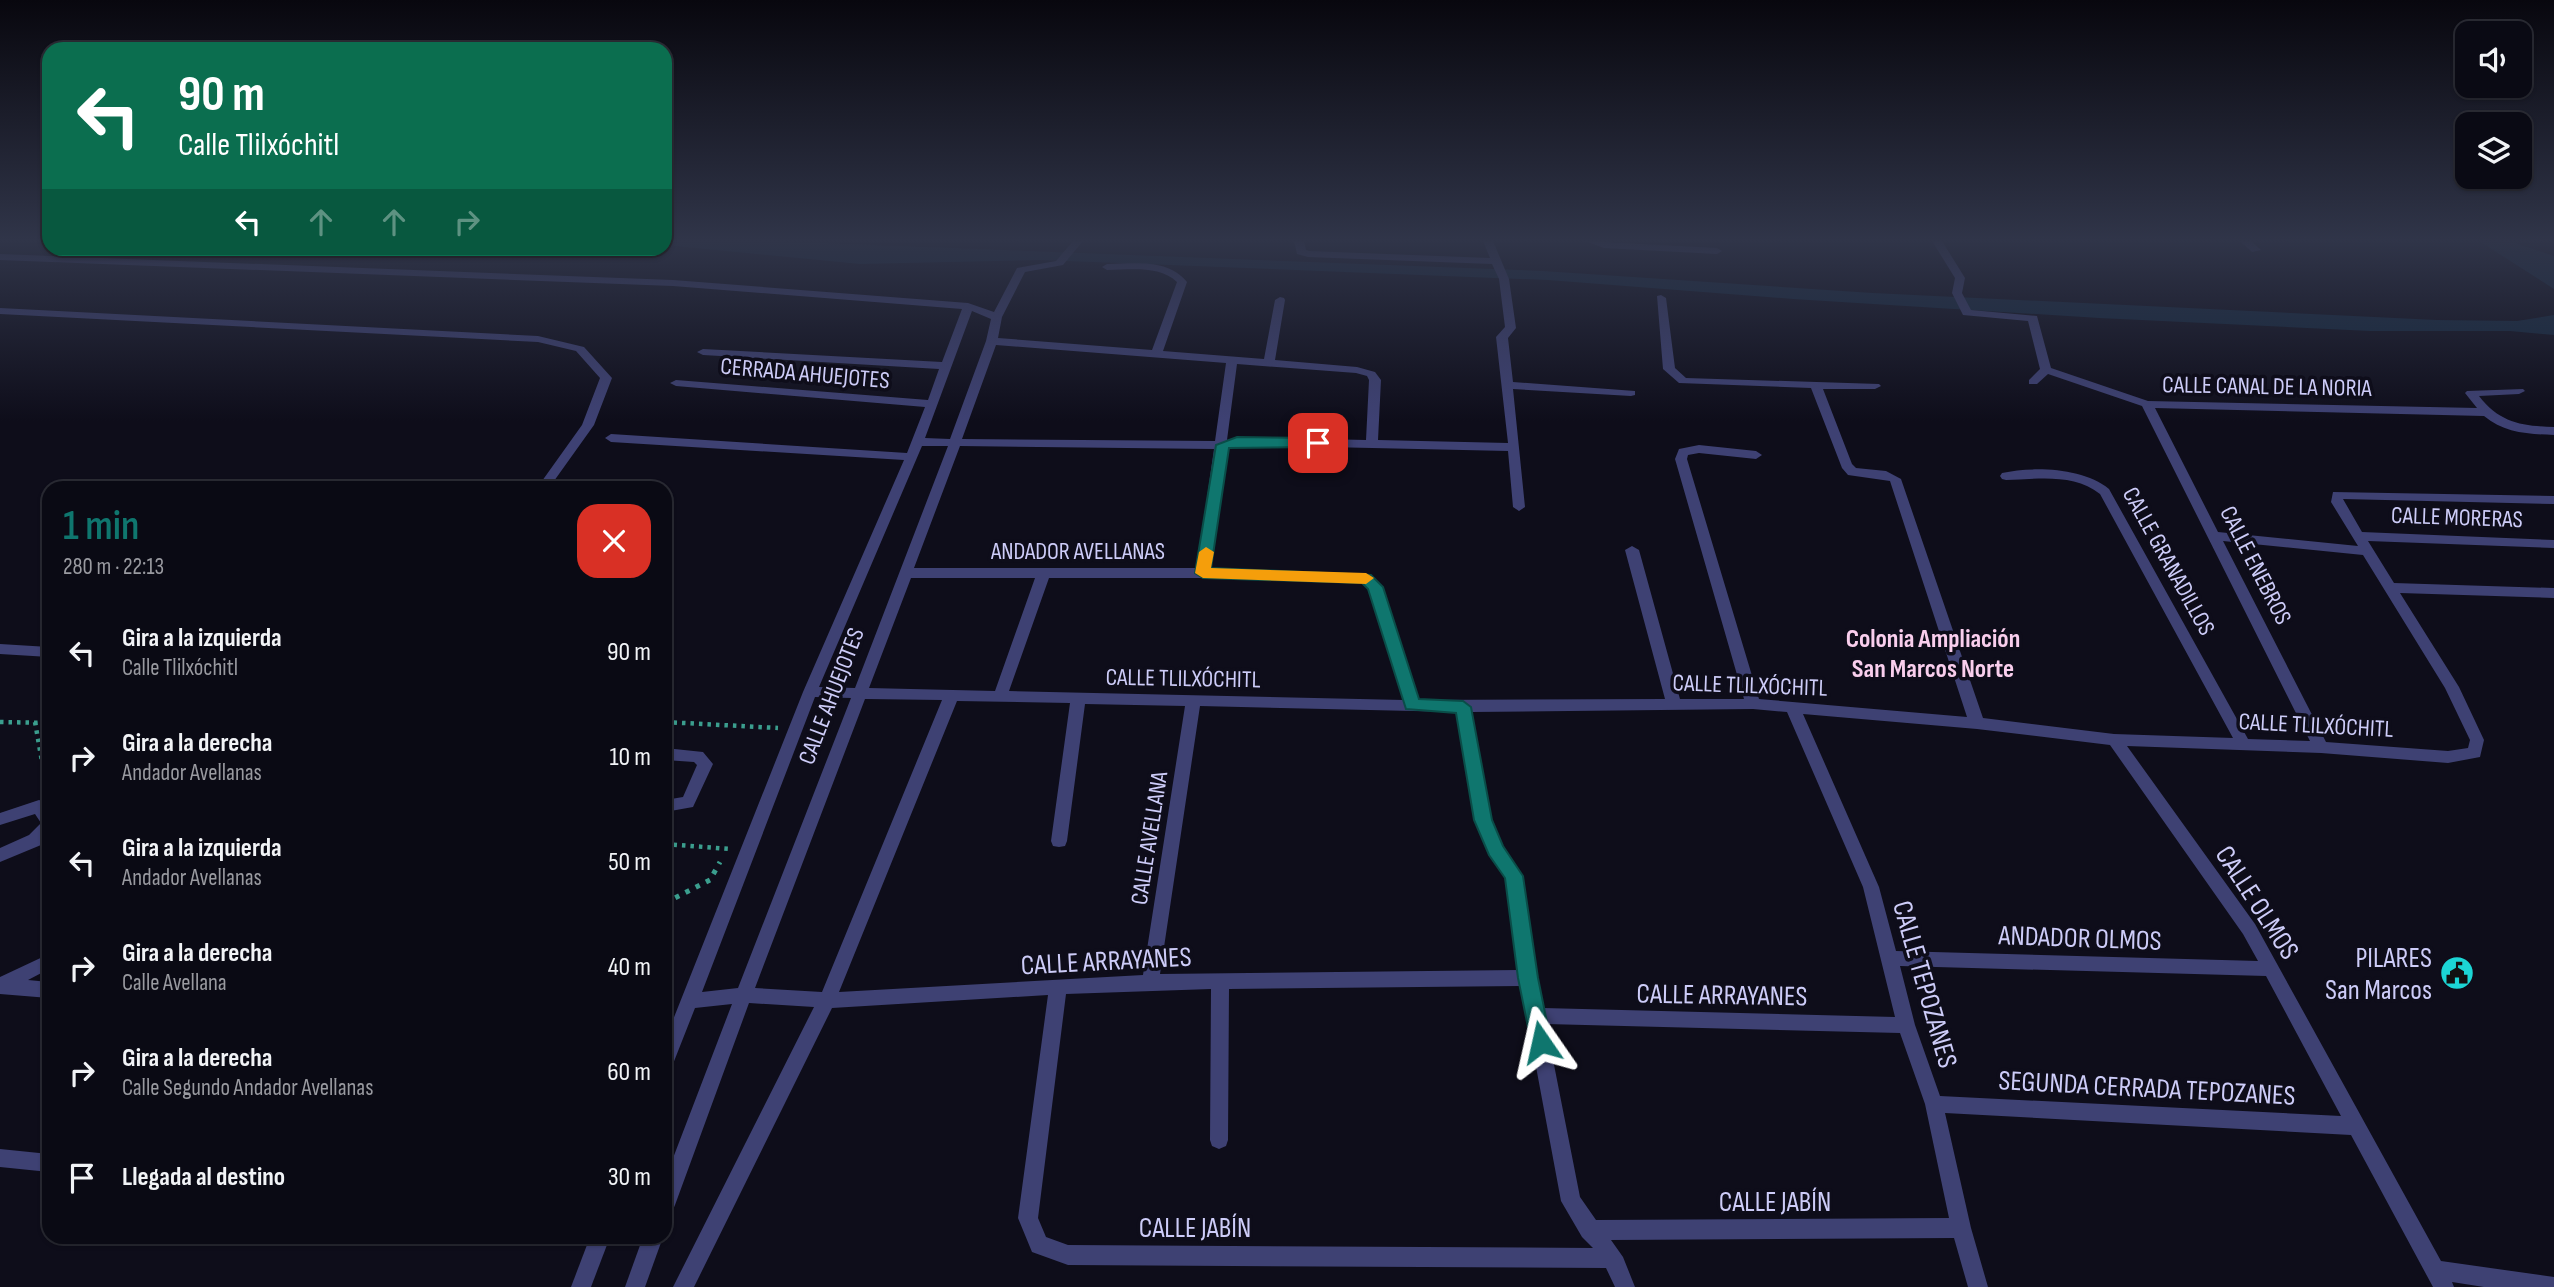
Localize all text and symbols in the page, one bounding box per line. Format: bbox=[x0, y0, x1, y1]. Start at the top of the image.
map controls bbox=[2455, 21, 2532, 189]
button: sound bbox=[2455, 21, 2532, 98]
text: 90 m bbox=[178, 66, 265, 125]
icon: left bbox=[63, 70, 154, 161]
button: layers bbox=[2455, 112, 2532, 189]
text: Calle Tlilxóchitl bbox=[178, 126, 339, 165]
icon: left bbox=[229, 203, 267, 241]
icon: ahead bbox=[302, 203, 340, 241]
icon: ahead bbox=[375, 203, 413, 241]
icon: right bbox=[448, 203, 486, 241]
street label: CERRADA AHUEJOTES bbox=[719, 352, 891, 395]
street label: CALLE CANAL DE LA NORIA bbox=[2162, 370, 2373, 403]
pin bbox=[1288, 413, 1348, 473]
icon: arrive bbox=[1299, 424, 1337, 462]
street label: CALLE GRANADILLOS bbox=[2116, 482, 2221, 640]
text: 1 min bbox=[63, 501, 139, 552]
street label: CALLE ENEBROS bbox=[2213, 501, 2298, 629]
street label: CALLE MORERAS bbox=[2391, 501, 2523, 534]
button: close bbox=[577, 504, 651, 578]
street label: ANDADOR AVELLANAS bbox=[990, 537, 1165, 566]
text: 280 m · 22:13 bbox=[63, 553, 164, 581]
text: Gira a la izquierda bbox=[122, 623, 282, 654]
street label: CALLE AHUEJOTES bbox=[792, 624, 871, 769]
district label: Colonia Ampliación San Marcos Norte bbox=[1846, 624, 2020, 685]
icon: left bbox=[63, 634, 101, 672]
text: 90 m bbox=[607, 637, 651, 668]
text: Calle Tlilxóchitl bbox=[122, 654, 238, 682]
street label: CALLE TLILXÓCHITL bbox=[1105, 663, 1261, 694]
street label: CALLE TLILXÓCHITL bbox=[1672, 668, 1828, 703]
street label: CALLE TLILXÓCHITL bbox=[2238, 707, 2394, 744]
text: Gira a la derecha bbox=[122, 728, 272, 759]
icon: right bbox=[63, 739, 101, 777]
text: 10 m bbox=[609, 742, 651, 773]
text: Andador Avellanas bbox=[122, 759, 262, 787]
street label: CALLE AVELLANA bbox=[1125, 769, 1174, 907]
text: Gira a la izquierda bbox=[122, 833, 282, 864]
street label: CALLE OLMOS bbox=[2208, 840, 2306, 966]
icon: left bbox=[63, 844, 101, 882]
text: 50 m bbox=[608, 847, 651, 878]
text: Andador Avellanas bbox=[122, 864, 262, 892]
street label: CALLE TEPOZANES bbox=[1885, 897, 1964, 1072]
street label: ANDADOR OLMOS bbox=[1997, 919, 2162, 958]
text: Gira a la derecha bbox=[122, 938, 272, 969]
street label: CALLE ARRAYANES bbox=[1020, 941, 1192, 982]
place label: PILARES San Marcos bbox=[2325, 942, 2432, 1007]
icon: right bbox=[63, 949, 101, 987]
text: 40 m bbox=[608, 952, 651, 983]
public building icon: PILARES San Marcos bbox=[2438, 954, 2476, 992]
text: Calle Avellana bbox=[122, 969, 227, 997]
street label: CALLE ARRAYANES bbox=[1636, 978, 1808, 1013]
position arrow bbox=[1504, 1005, 1578, 1079]
text: Gira a la derecha bbox=[122, 1043, 272, 1074]
icon: right bbox=[63, 1054, 101, 1092]
text: 60 m bbox=[607, 1057, 651, 1088]
street label: SEGUNDA CERRADA TEPOZANES bbox=[1998, 1064, 2296, 1113]
text: Calle Segundo Andador Avellanas bbox=[122, 1074, 373, 1102]
icon: arrive bbox=[63, 1159, 101, 1197]
text: Llegada al destino bbox=[122, 1162, 285, 1193]
text: 30 m bbox=[608, 1162, 651, 1193]
street label: CALLE JABÍN bbox=[1719, 1186, 1831, 1219]
street label: CALLE JABÍN bbox=[1139, 1212, 1251, 1245]

